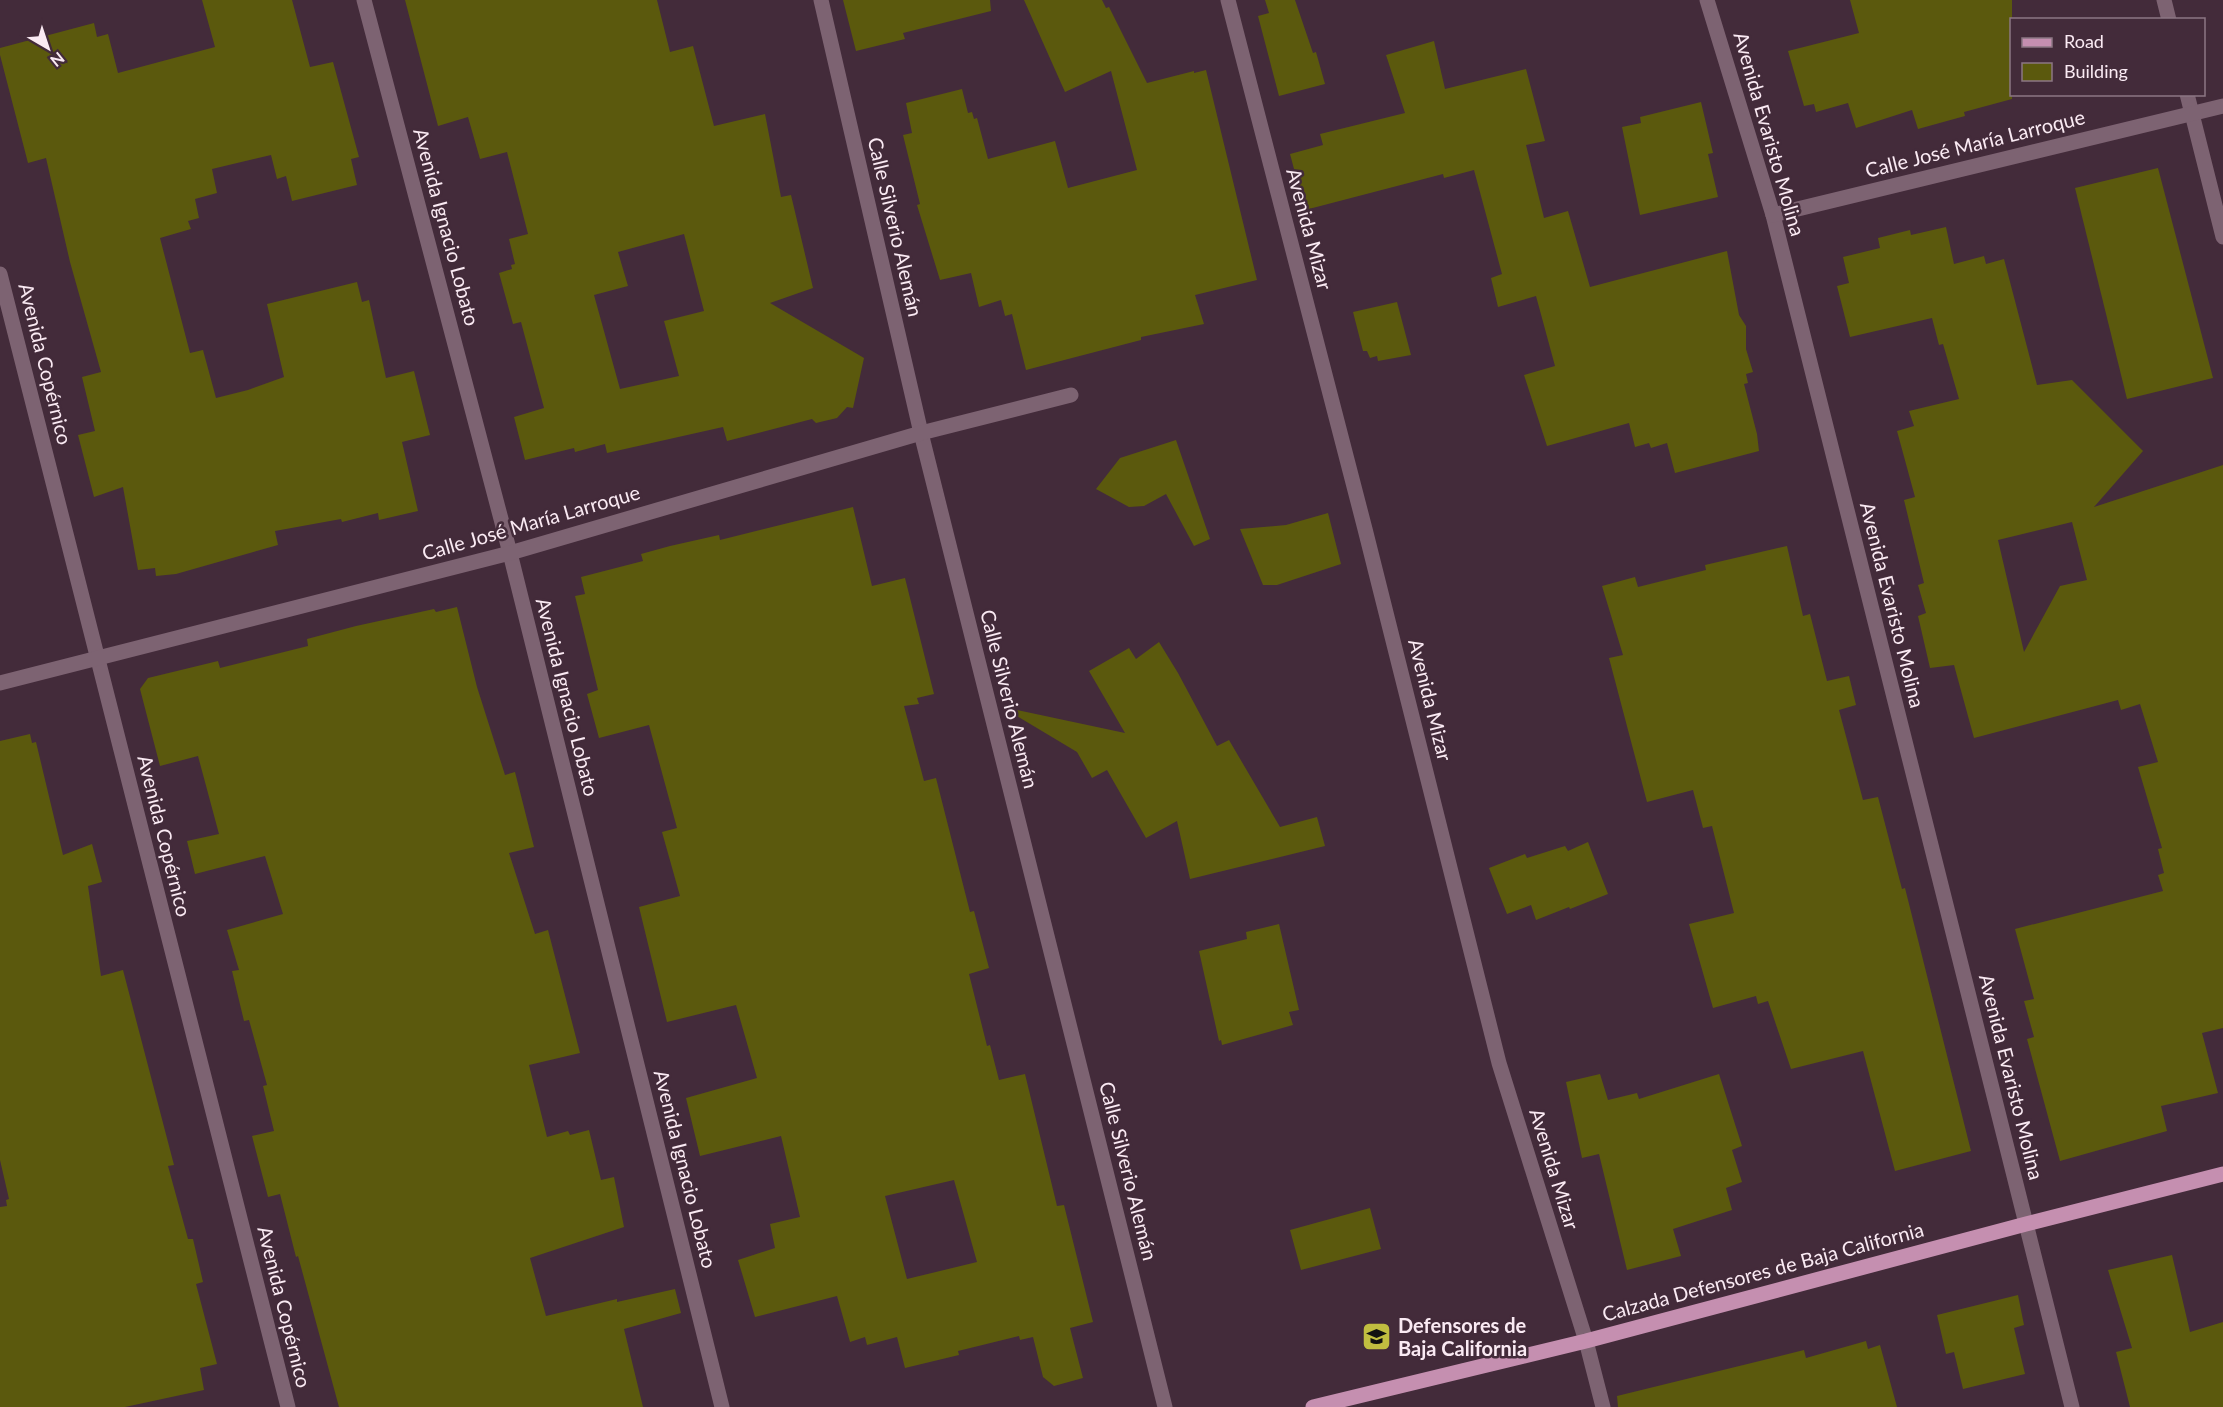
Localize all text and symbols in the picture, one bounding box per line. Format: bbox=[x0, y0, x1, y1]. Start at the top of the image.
north arrow bbox=[18, 18, 78, 78]
legend bbox=[2010, 18, 2205, 96]
street label: Avenida Evaristo Molina bbox=[1729, 29, 1811, 239]
text: Road bbox=[2064, 30, 2104, 52]
text: N bbox=[47, 49, 69, 71]
text: Building bbox=[2064, 60, 2128, 82]
street label: Calle José María Larroque bbox=[1862, 104, 2087, 182]
street label: Avenida Ignacio Lobato bbox=[409, 125, 485, 328]
street label: Calle Silverio Alemán bbox=[864, 135, 928, 319]
street label: Avenida Mizar bbox=[1282, 165, 1338, 293]
street label: Avenida Copérnico bbox=[14, 280, 78, 447]
street label: Calle José María Larroque bbox=[419, 479, 642, 565]
street label: Avenida Evaristo Molina bbox=[1856, 499, 1930, 710]
street label: Avenida Ignacio Lobato bbox=[532, 595, 604, 798]
street label: Calle Silverio Alemán bbox=[976, 607, 1044, 791]
street label: Avenida Mizar bbox=[1404, 636, 1458, 764]
street label: Avenida Copérnico bbox=[133, 752, 197, 919]
street label: Avenida Evaristo Molina bbox=[1975, 971, 2049, 1182]
street label: Avenida Ignacio Lobato bbox=[650, 1067, 722, 1270]
street label: Calle Silverio Alemán bbox=[1095, 1079, 1163, 1263]
street label: Avenida Mizar bbox=[1525, 1105, 1585, 1233]
street label: Calzada Defensores de Baja California bbox=[1599, 1216, 1926, 1326]
street label: Avenida Copérnico bbox=[253, 1223, 317, 1390]
place label: Defensores de Baja California bbox=[1398, 1313, 1527, 1360]
school or university icon: Defensores de Baja California bbox=[1361, 1321, 1393, 1353]

